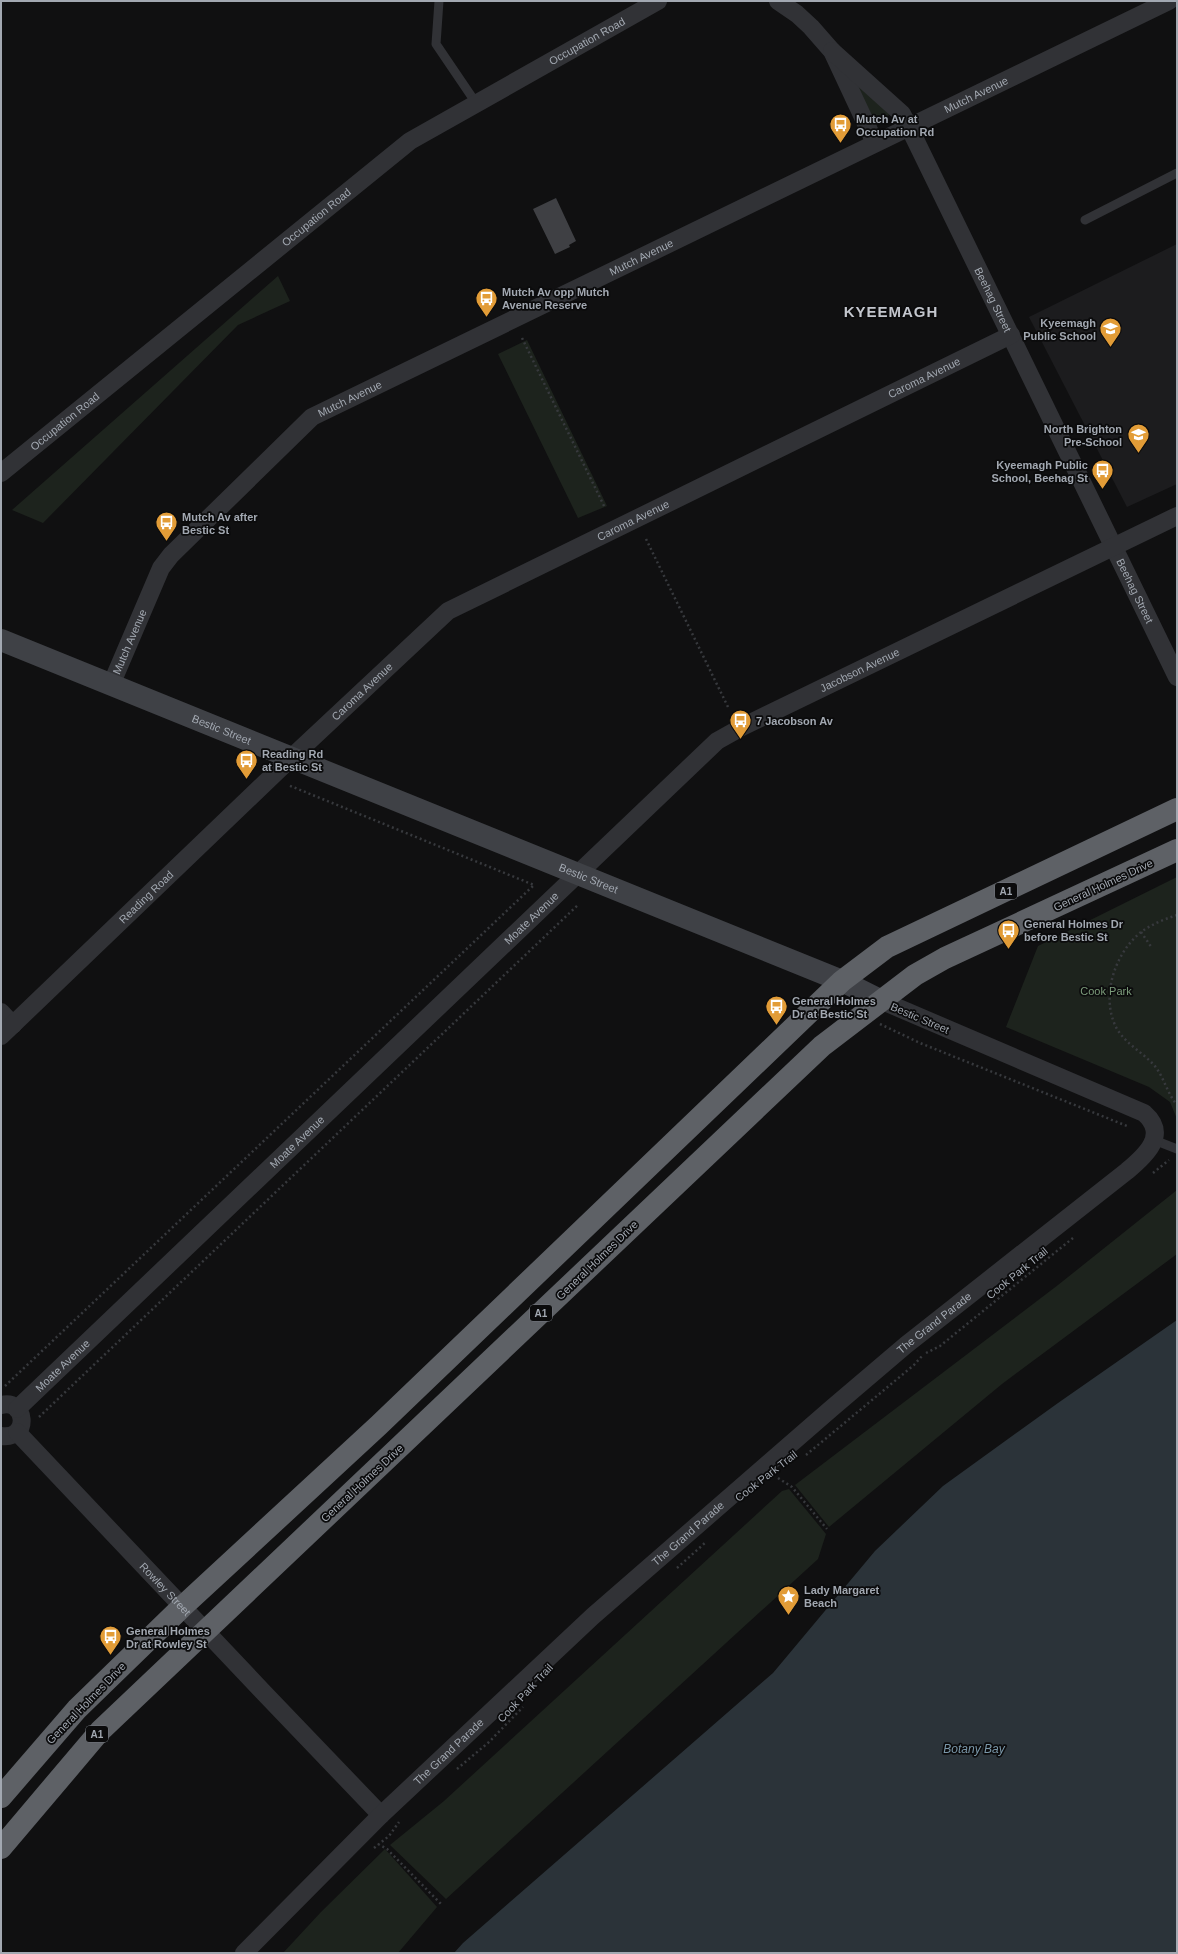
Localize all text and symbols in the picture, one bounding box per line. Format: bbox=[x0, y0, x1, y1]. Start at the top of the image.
street label: Occupation Road bbox=[547, 15, 627, 67]
street label: Mutch Avenue bbox=[942, 74, 1010, 115]
bus stop icon: Mutch Av at Occupation Rd bbox=[827, 112, 853, 145]
place label: Mutch Av at Occupation Rd bbox=[856, 113, 934, 138]
street label: Occupation Road bbox=[279, 186, 353, 249]
street label: Mutch Avenue bbox=[607, 237, 675, 278]
street label: Beehag Street bbox=[972, 265, 1014, 334]
bus stop icon: Mutch Av opp Mutch Avenue Reserve bbox=[474, 285, 500, 318]
place label: Mutch Av opp Mutch Avenue Reserve bbox=[502, 286, 610, 311]
district label: KYEEMAGH bbox=[844, 303, 938, 320]
school or university icon: Kyeemagh Public School bbox=[1098, 316, 1124, 349]
place label: Kyeemagh Public School bbox=[1023, 317, 1096, 342]
street label: Caroma Avenue bbox=[886, 355, 962, 400]
street label: Mutch Avenue bbox=[316, 378, 384, 419]
street label: Occupation Road bbox=[28, 390, 101, 453]
school or university icon: North Brighton Pre-School bbox=[1125, 422, 1151, 455]
place label: North Brighton Pre-School bbox=[1044, 423, 1122, 448]
bus stop icon: Kyeemagh Public School, Beehag St bbox=[1090, 458, 1116, 491]
place label: Kyeemagh Public School, Beehag St bbox=[991, 459, 1088, 484]
street label: Caroma Avenue bbox=[595, 498, 671, 543]
bus stop icon: Mutch Av after Bestic St bbox=[154, 510, 180, 543]
place label: Mutch Av after Bestic St bbox=[182, 511, 258, 536]
street label: Beehag Street bbox=[1114, 557, 1156, 625]
street label: Mutch Avenue bbox=[110, 607, 149, 676]
street label: Jacobson Avenue bbox=[818, 646, 901, 694]
street label: Caroma Avenue bbox=[329, 660, 395, 723]
bus stop icon: 7 Jacobson Av bbox=[727, 708, 753, 741]
street label: Bestic Street bbox=[190, 712, 253, 747]
place label: 7 Jacobson Av bbox=[756, 715, 834, 727]
bus stop icon: Reading Rd at Bestic St bbox=[234, 747, 260, 780]
place label: Reading Rd at Bestic St bbox=[262, 748, 323, 773]
street label: General Holmes Drive bbox=[1051, 857, 1155, 913]
street label: Bestic Street bbox=[557, 861, 620, 896]
street label: Reading Road bbox=[117, 868, 176, 926]
road number: A1 bbox=[995, 883, 1017, 899]
street label: Moate Avenue bbox=[502, 890, 561, 947]
bus stop icon: General Holmes Dr before Bestic St bbox=[996, 917, 1022, 950]
place label: General Holmes Dr before Bestic St bbox=[1024, 918, 1124, 943]
park label: Cook Park bbox=[1080, 985, 1132, 997]
bus stop icon: General Holmes Dr at Bestic St bbox=[764, 994, 790, 1027]
place label: General Holmes Dr at Bestic St bbox=[792, 995, 876, 1020]
street label: Bestic Street bbox=[889, 1000, 951, 1036]
street label: Moate Avenue bbox=[267, 1113, 327, 1170]
street label: General Holmes Drive bbox=[554, 1218, 640, 1302]
street label: Cook Park Trail bbox=[984, 1245, 1050, 1301]
street label: The Grand Parade bbox=[895, 1290, 974, 1356]
road number: A1 bbox=[530, 1305, 552, 1321]
street label: Moate Avenue bbox=[33, 1337, 92, 1394]
street label: General Holmes Drive bbox=[318, 1442, 406, 1524]
street label: Cook Park Trail bbox=[733, 1448, 799, 1504]
street label: The Grand Parade bbox=[650, 1499, 726, 1568]
street label: Rowley Street bbox=[137, 1560, 193, 1618]
place icon: Lady Margaret Beach bbox=[776, 1583, 802, 1616]
place label: Lady Margaret Beach bbox=[804, 1584, 880, 1609]
bus stop icon: General Holmes Dr at Rowley St bbox=[98, 1624, 124, 1657]
place label: General Holmes Dr at Rowley St bbox=[126, 1625, 210, 1650]
street label: General Holmes Drive bbox=[44, 1660, 128, 1746]
street label: Cook Park Trail bbox=[495, 1661, 555, 1725]
street label: The Grand Parade bbox=[411, 1716, 486, 1787]
road number: A1 bbox=[86, 1726, 108, 1742]
water label: Botany Bay bbox=[943, 1742, 1006, 1756]

